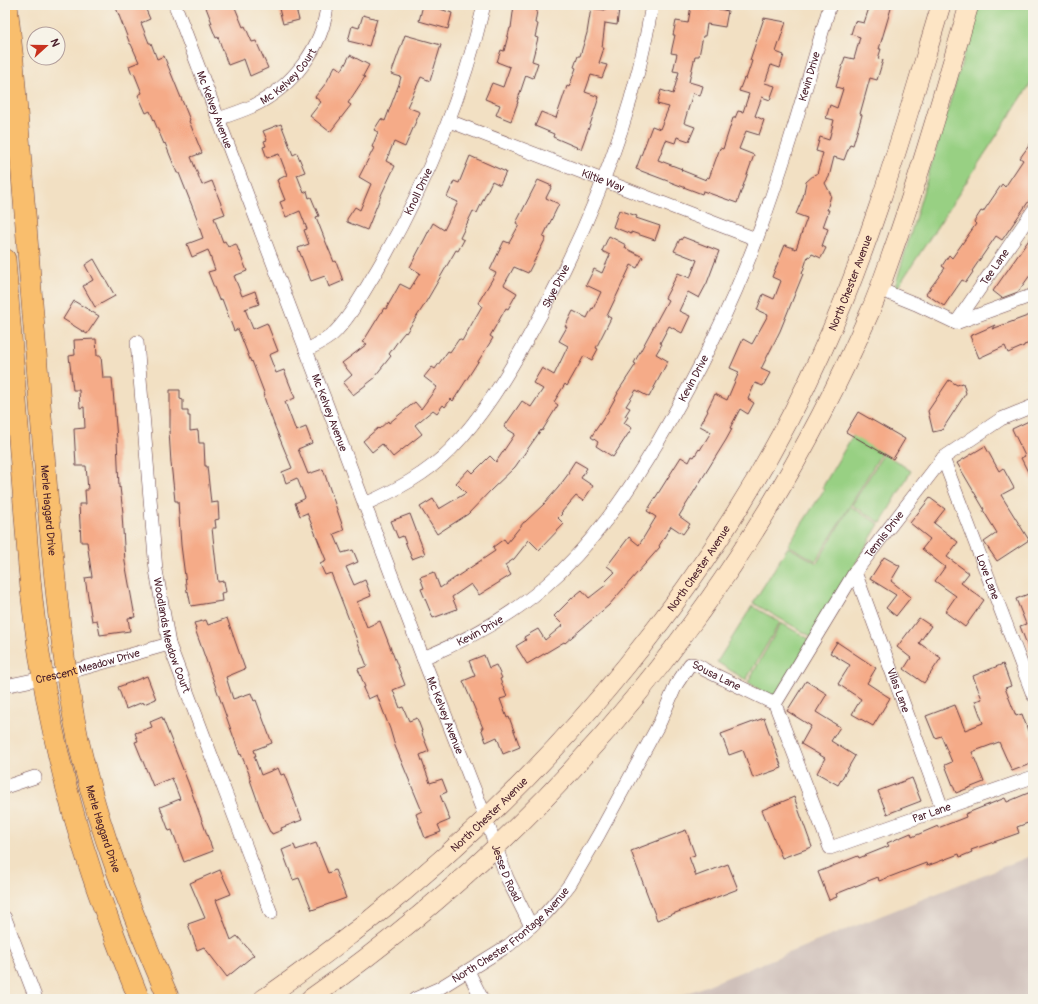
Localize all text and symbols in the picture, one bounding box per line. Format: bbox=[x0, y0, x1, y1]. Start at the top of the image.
north arrow bbox=[26, 26, 66, 66]
text: N bbox=[47, 37, 62, 49]
street label: Mc Kelvey Court bbox=[258, 45, 319, 107]
street label: Kevin Drive bbox=[796, 49, 823, 103]
street label: Mc Kelvey Avenue bbox=[194, 69, 236, 151]
street label: Knoll Drive bbox=[401, 166, 435, 217]
street label: Kiltie Way bbox=[580, 166, 626, 194]
street label: North Chester Avenue bbox=[826, 233, 875, 333]
street label: Tee Lane bbox=[977, 246, 1012, 288]
street label: Skye Drive bbox=[539, 262, 572, 310]
street label: Kevin Drive bbox=[676, 352, 711, 404]
street label: Mc Kelvey Avenue bbox=[309, 372, 351, 454]
street label: Merle Haggard Drive bbox=[38, 464, 59, 557]
street label: Tennis Drive bbox=[862, 508, 907, 560]
street label: North Chester Avenue bbox=[664, 522, 733, 614]
street label: Love Lane bbox=[974, 552, 1003, 602]
street label: Woodlands Meadow Court bbox=[151, 576, 194, 695]
street label: Kevin Drive bbox=[454, 612, 506, 649]
street label: Crescent Meadow Drive bbox=[34, 646, 142, 686]
street label: Sousa Lane bbox=[691, 658, 743, 693]
street label: Vilas Lane bbox=[884, 666, 913, 715]
street label: Mc Kelvey Avenue bbox=[424, 675, 467, 756]
street label: North Chester Avenue bbox=[448, 774, 530, 855]
street label: Merle Haggard Drive bbox=[83, 784, 124, 875]
street label: Par Lane bbox=[911, 800, 953, 825]
street label: Jesse D Road bbox=[489, 843, 524, 903]
street label: North Chester Frontage Avenue bbox=[449, 884, 572, 985]

